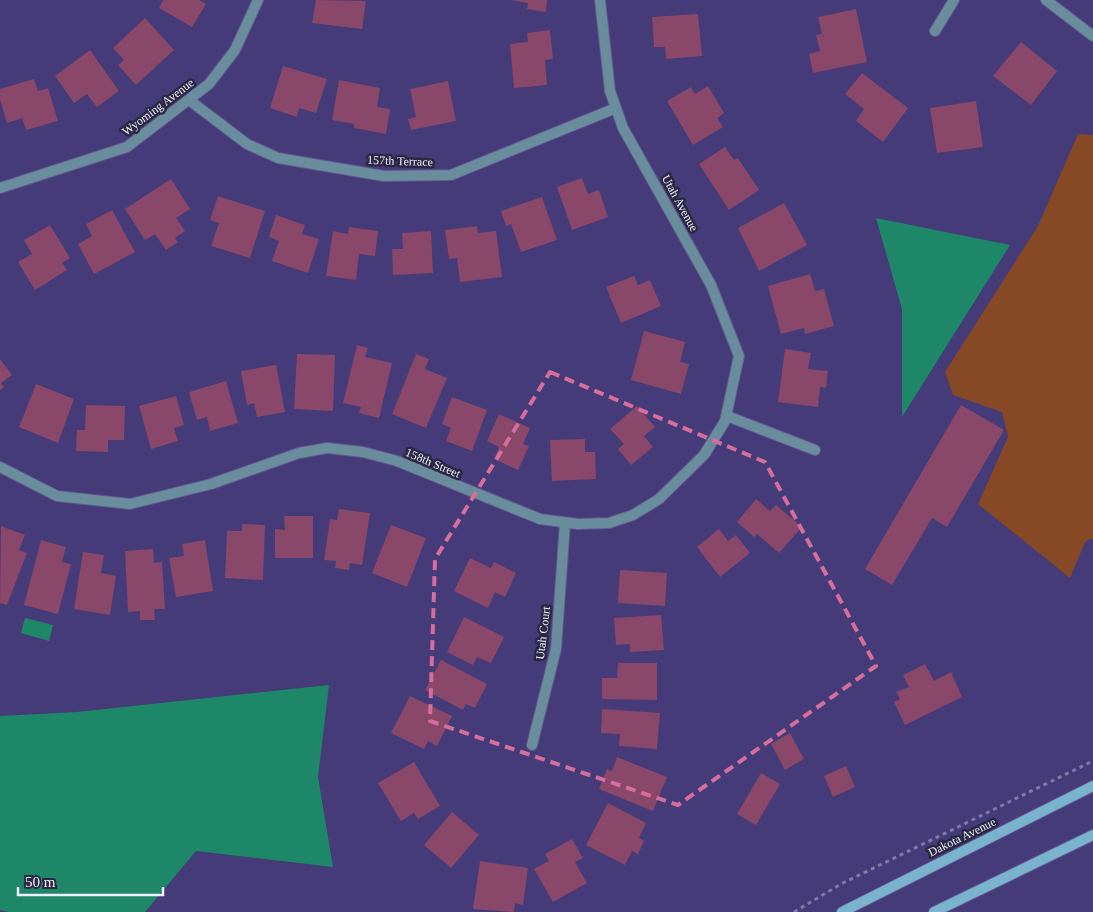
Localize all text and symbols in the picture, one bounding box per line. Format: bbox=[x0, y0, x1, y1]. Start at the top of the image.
street label: Wyoming Avenue bbox=[119, 76, 197, 138]
street label: 157th Terrace bbox=[367, 153, 433, 169]
street label: Utah Avenue bbox=[659, 172, 701, 234]
street label: 158th Street bbox=[403, 445, 463, 481]
street label: Utah Court bbox=[533, 605, 553, 660]
street label: Dakota Avenue bbox=[926, 815, 998, 859]
scale bar bbox=[18, 864, 162, 896]
text: 50 m bbox=[25, 874, 56, 890]

